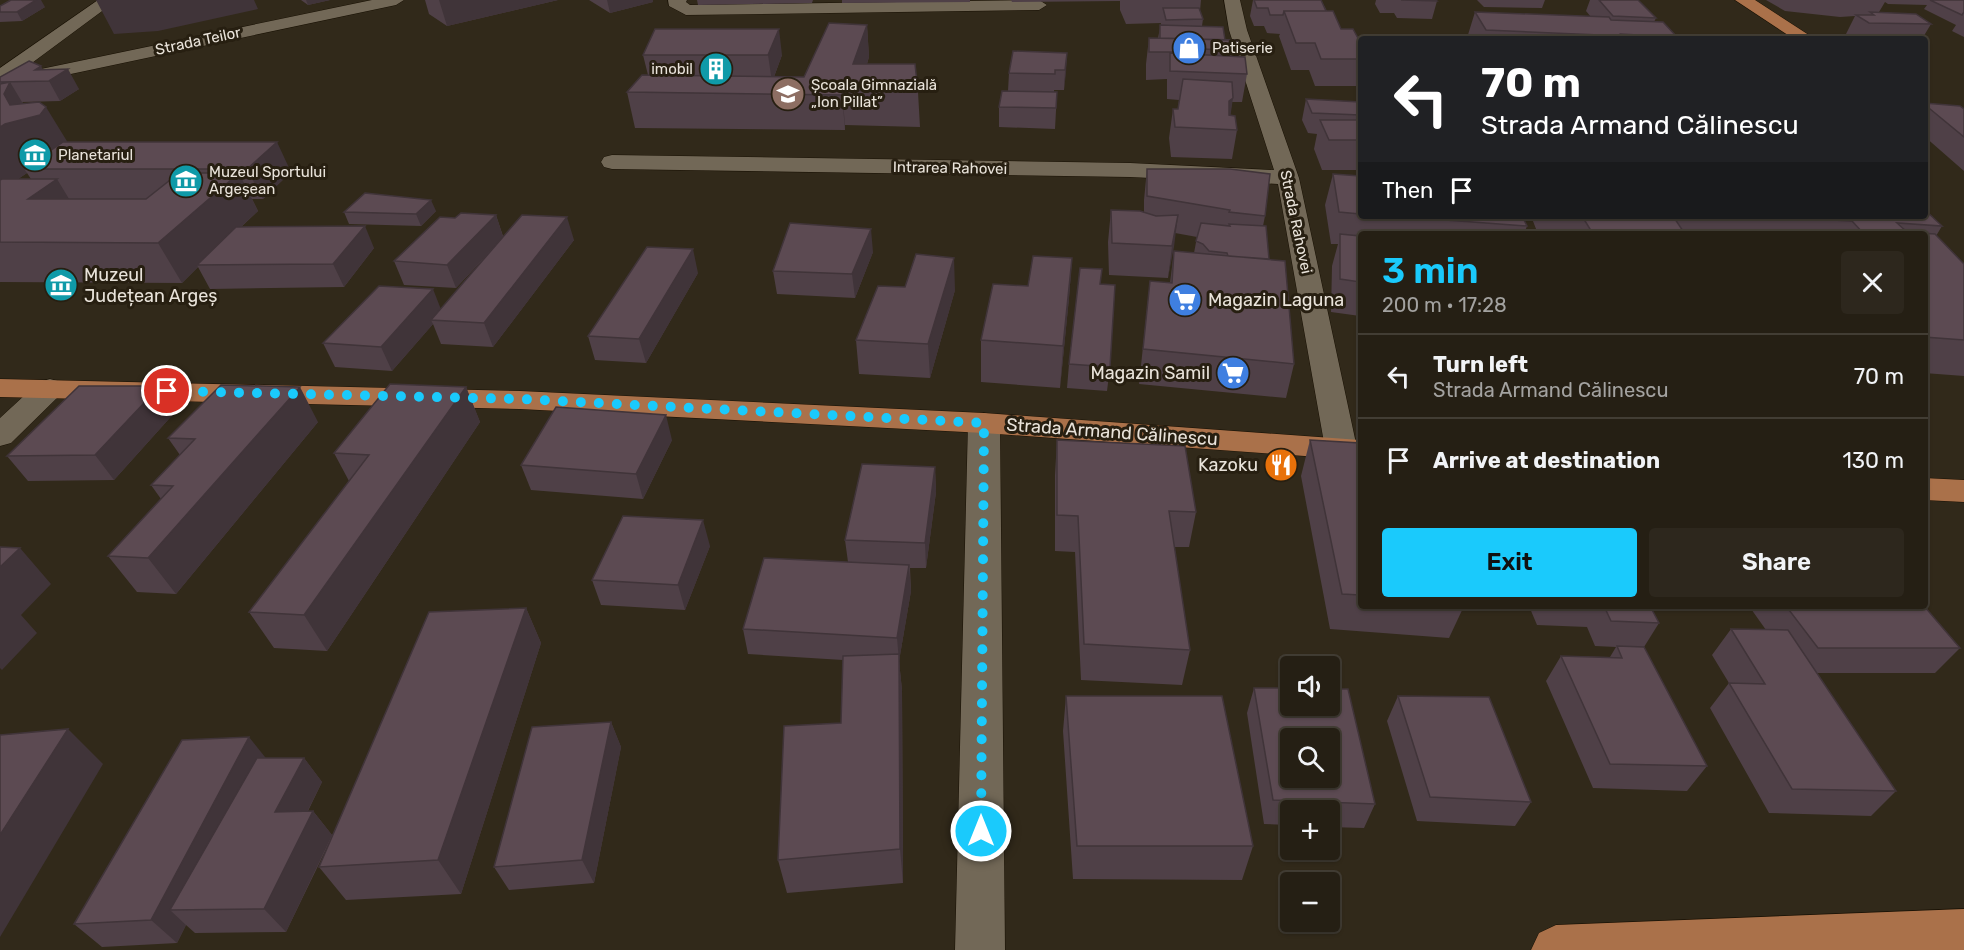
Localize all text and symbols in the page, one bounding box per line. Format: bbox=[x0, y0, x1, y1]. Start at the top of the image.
street label: Strada Teilor bbox=[154, 23, 243, 59]
shop icon: Patiserie bbox=[1171, 30, 1207, 66]
place label: Patiserie bbox=[1212, 39, 1273, 57]
building icon: imobil bbox=[698, 51, 734, 87]
text: 70 m bbox=[1481, 58, 1581, 108]
place label: imobil bbox=[651, 60, 693, 78]
icon: left bbox=[1382, 60, 1460, 138]
school or university icon: Școala Gimnazială „Ion Pillat” bbox=[770, 76, 806, 112]
place label: Școala Gimnazială „Ion Pillat” bbox=[811, 76, 937, 111]
text: Strada Armand Călinescu bbox=[1481, 109, 1799, 141]
museum icon: Planetariul bbox=[17, 137, 53, 173]
place label: Planetariul bbox=[58, 146, 133, 164]
street label: Intrarea Rahovei bbox=[893, 158, 1007, 178]
museum icon: Muzeul Sportului Argeșean bbox=[168, 163, 204, 199]
place label: Muzeul Sportului Argeșean bbox=[209, 163, 326, 198]
street label: Strada Rahovei bbox=[1276, 168, 1316, 276]
icon: arrive bbox=[1445, 174, 1478, 207]
text: Then bbox=[1382, 177, 1433, 204]
text: 3 min bbox=[1382, 249, 1479, 292]
button: close bbox=[1841, 251, 1904, 314]
place label: Muzeul Județean Argeș bbox=[84, 264, 218, 307]
museum icon: Muzeul Județean Argeș bbox=[43, 267, 79, 303]
supermarket icon: Magazin Laguna bbox=[1167, 282, 1203, 318]
place label: Magazin Laguna bbox=[1208, 289, 1344, 311]
text: 200 m · 17:28 bbox=[1382, 293, 1507, 317]
text: Turn left bbox=[1433, 351, 1528, 378]
supermarket icon: Magazin Samil bbox=[1215, 355, 1251, 391]
icon: left bbox=[1382, 360, 1415, 393]
place label: Magazin Samil bbox=[1090, 362, 1210, 384]
text: 70 m bbox=[1854, 363, 1904, 390]
pin bbox=[141, 365, 192, 416]
icon: arrive bbox=[150, 374, 183, 407]
text: Strada Armand Călinescu bbox=[1433, 378, 1668, 402]
street label: Strada Armand Călinescu bbox=[1006, 414, 1218, 450]
icon: arrive bbox=[1382, 444, 1415, 477]
restaurant icon: Kazoku bbox=[1263, 447, 1299, 483]
text: Arrive at destination bbox=[1433, 447, 1660, 474]
text: 130 m bbox=[1842, 447, 1904, 474]
place label: Kazoku bbox=[1198, 454, 1258, 476]
button: Exit bbox=[1382, 528, 1637, 597]
button: Share bbox=[1649, 528, 1904, 597]
map controls bbox=[1280, 656, 1340, 932]
button: sound bbox=[1280, 656, 1340, 716]
button: search bbox=[1280, 728, 1340, 788]
position arrow bbox=[949, 799, 1013, 863]
button: + bbox=[1280, 800, 1340, 860]
button: − bbox=[1280, 872, 1340, 932]

